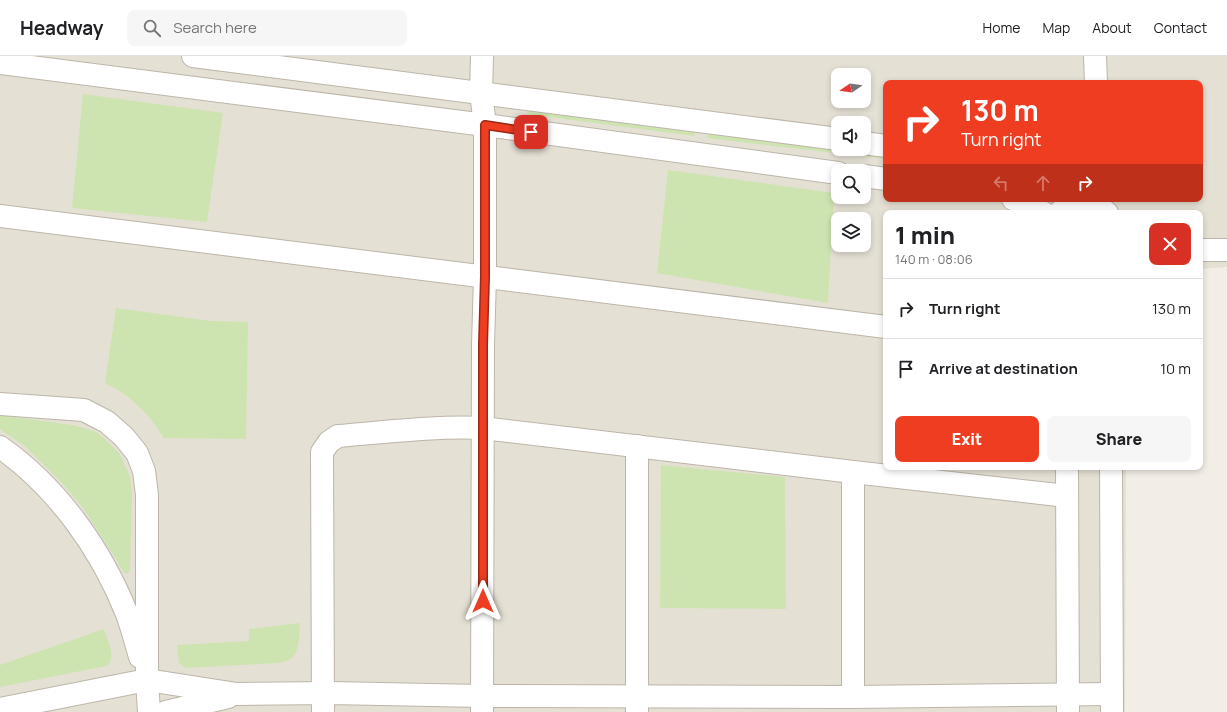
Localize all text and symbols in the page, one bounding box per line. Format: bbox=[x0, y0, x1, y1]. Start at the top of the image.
search box bbox=[127, 10, 407, 46]
text: Headway bbox=[20, 15, 103, 41]
icon: search bbox=[141, 17, 163, 39]
text: Search here bbox=[173, 17, 257, 38]
text: Home bbox=[983, 18, 1020, 37]
text: Map bbox=[1042, 18, 1070, 37]
text: About bbox=[1092, 18, 1132, 37]
text: Contact bbox=[1154, 18, 1207, 37]
north arrow bbox=[831, 68, 871, 108]
map controls bbox=[831, 68, 871, 252]
text: 130 m bbox=[961, 91, 1039, 129]
icon: right bbox=[895, 96, 947, 148]
pin bbox=[514, 115, 548, 149]
button: sound bbox=[831, 116, 871, 156]
icon: arrive bbox=[520, 121, 542, 143]
text: Turn right bbox=[961, 127, 1042, 151]
button: search bbox=[831, 164, 871, 204]
icon: left bbox=[990, 172, 1012, 194]
icon: ahead bbox=[1032, 172, 1054, 194]
icon: right bbox=[1074, 172, 1096, 194]
button: layers bbox=[831, 212, 871, 252]
text: 1 min bbox=[895, 218, 955, 251]
button: close bbox=[1149, 223, 1191, 265]
text: 140 m · 08:06 bbox=[895, 250, 973, 268]
icon: right bbox=[895, 298, 917, 320]
text: Turn right bbox=[929, 298, 1000, 319]
text: 130 m bbox=[1152, 298, 1191, 319]
icon: arrive bbox=[895, 358, 917, 380]
text: Arrive at destination bbox=[929, 358, 1078, 379]
text: 10 m bbox=[1160, 358, 1191, 379]
button: Exit bbox=[895, 416, 1039, 462]
button: Share bbox=[1047, 416, 1191, 462]
position arrow bbox=[462, 580, 504, 622]

